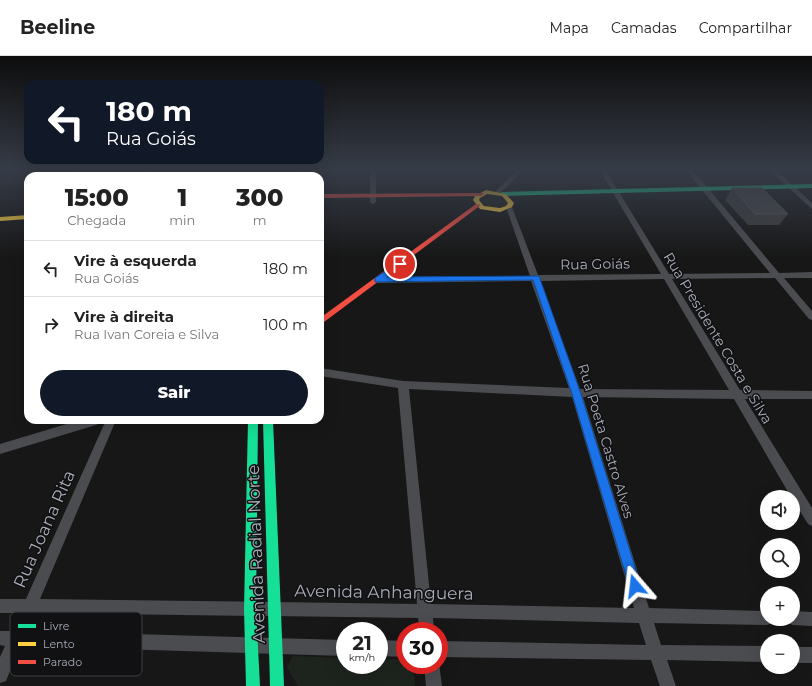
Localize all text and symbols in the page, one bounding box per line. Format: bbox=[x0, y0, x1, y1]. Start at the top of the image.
text: Beeline bbox=[20, 16, 95, 39]
text: Mapa bbox=[550, 19, 589, 37]
text: Camadas bbox=[611, 19, 677, 37]
text: Compartilhar bbox=[699, 19, 792, 37]
text: 180 m bbox=[106, 94, 192, 128]
icon: left bbox=[40, 96, 92, 148]
text: Rua Goiás bbox=[106, 128, 196, 150]
text: 15:00 bbox=[65, 183, 129, 212]
text: 1 bbox=[177, 183, 187, 212]
text: 300 bbox=[236, 183, 283, 212]
text: Chegada bbox=[67, 212, 126, 228]
text: min bbox=[169, 212, 195, 228]
text: m bbox=[253, 212, 267, 228]
pin bbox=[383, 247, 417, 281]
street label: Rua Presidente Costa e Silva bbox=[660, 249, 776, 427]
text: Vire à esquerda bbox=[74, 251, 197, 270]
icon: arrive bbox=[389, 253, 411, 275]
street label: Rua Goiás bbox=[560, 254, 630, 274]
icon: left bbox=[40, 258, 62, 280]
text: 180 m bbox=[263, 259, 308, 278]
text: Rua Goiás bbox=[74, 270, 139, 286]
text: Vire à direita bbox=[74, 307, 174, 326]
icon: right bbox=[40, 314, 62, 336]
text: 100 m bbox=[263, 315, 308, 334]
text: Rua Ivan Coreia e Silva bbox=[74, 326, 219, 342]
street label: Rua Poeta Castro Alves bbox=[574, 361, 638, 521]
button: Sair bbox=[40, 370, 308, 416]
street label: Avenida Radial Norte bbox=[243, 464, 269, 644]
street label: Rua Joana Rita bbox=[9, 467, 79, 591]
map controls bbox=[760, 490, 800, 674]
button: sound bbox=[760, 490, 800, 530]
button: search bbox=[760, 538, 800, 578]
position arrow bbox=[614, 565, 656, 607]
street label: Avenida Anhanguera bbox=[294, 580, 474, 604]
button: + bbox=[760, 586, 800, 626]
legend bbox=[10, 612, 142, 676]
text: Livre bbox=[43, 619, 70, 633]
speed limit sign: 30 bbox=[396, 622, 448, 674]
text: 21 bbox=[352, 631, 372, 655]
button: − bbox=[760, 634, 800, 674]
text: Lento bbox=[43, 637, 75, 651]
text: km/h bbox=[349, 651, 375, 664]
text: Parado bbox=[43, 655, 82, 669]

